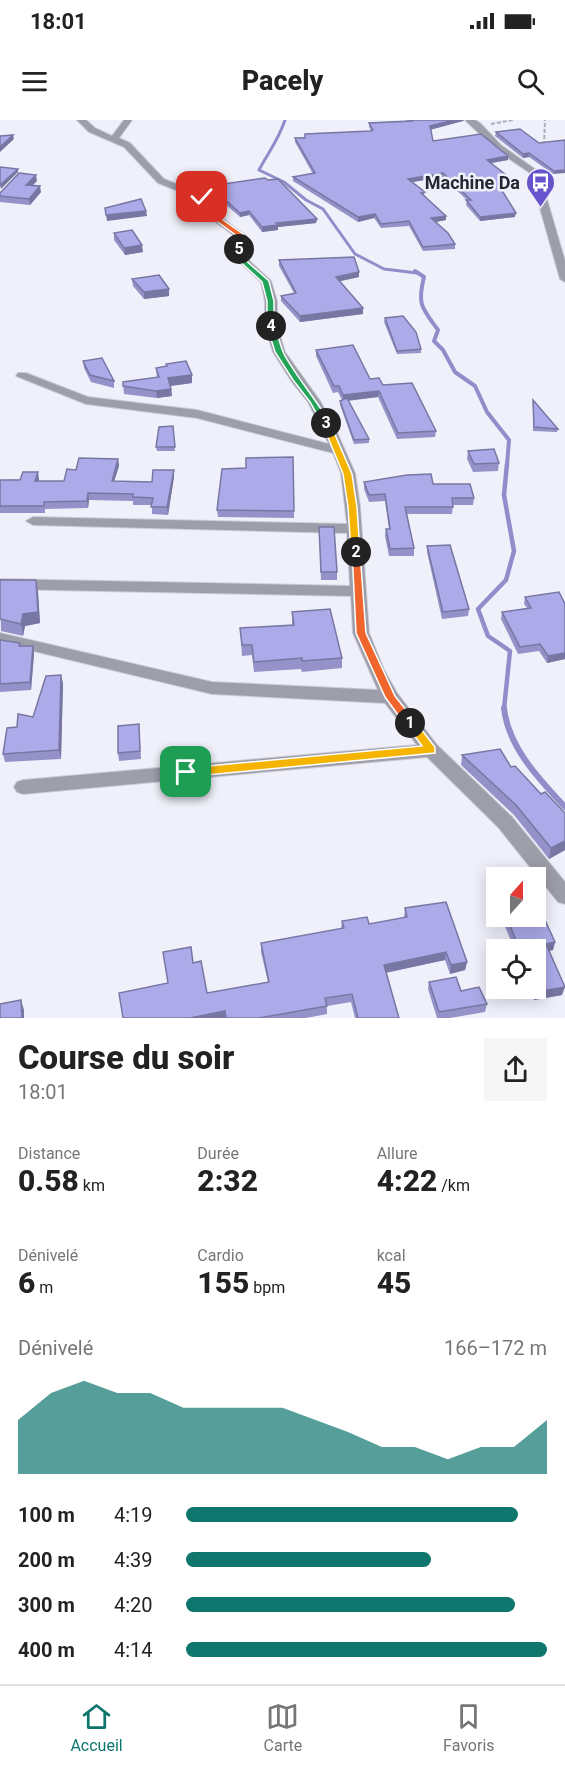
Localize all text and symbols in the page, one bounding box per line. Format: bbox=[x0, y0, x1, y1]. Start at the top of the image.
text: 18:01 bbox=[30, 9, 87, 34]
icon: menu bbox=[18, 65, 51, 98]
text: Pacely bbox=[242, 65, 323, 97]
icon: search bbox=[514, 65, 547, 98]
bus stop icon: Machine Da bbox=[525, 166, 557, 208]
pin bbox=[176, 171, 227, 222]
place label: Machine Da bbox=[425, 172, 520, 193]
icon: check bbox=[185, 180, 218, 213]
pin: 5 bbox=[224, 234, 254, 264]
text: 5 bbox=[234, 239, 244, 258]
pin: 4 bbox=[256, 311, 286, 341]
text: 4 bbox=[266, 316, 276, 335]
pin: 3 bbox=[311, 408, 341, 438]
text: 3 bbox=[321, 413, 331, 432]
pin: 2 bbox=[341, 537, 371, 567]
text: 2 bbox=[351, 542, 361, 561]
pin: 1 bbox=[395, 708, 425, 738]
text: 1 bbox=[405, 713, 415, 732]
pin bbox=[160, 746, 211, 797]
icon: arrive bbox=[169, 755, 202, 788]
north arrow bbox=[486, 867, 546, 927]
map controls bbox=[486, 867, 546, 999]
button: locate bbox=[486, 939, 546, 999]
text: Course du soir bbox=[18, 1038, 234, 1077]
button: share bbox=[484, 1038, 547, 1101]
text: 18:01 bbox=[18, 1080, 68, 1104]
text: Distance bbox=[18, 1144, 80, 1163]
text: Durée bbox=[197, 1144, 239, 1163]
text: Allure bbox=[377, 1144, 417, 1163]
text: 0.58 bbox=[18, 1163, 79, 1198]
text: 2:32 bbox=[197, 1163, 258, 1198]
text: 4:22 bbox=[377, 1163, 437, 1198]
text: km bbox=[79, 1176, 105, 1195]
text: /km bbox=[437, 1176, 470, 1195]
text: Dénivelé bbox=[18, 1246, 78, 1265]
text: Cardio bbox=[197, 1246, 244, 1265]
text: kcal bbox=[377, 1246, 406, 1265]
text: 6 bbox=[18, 1265, 35, 1300]
text: 155 bbox=[197, 1265, 249, 1300]
text: 45 bbox=[377, 1265, 411, 1300]
text: m bbox=[35, 1278, 53, 1297]
text: bpm bbox=[249, 1278, 285, 1297]
text: Dénivelé bbox=[18, 1336, 93, 1360]
text: 166–172 m bbox=[444, 1336, 547, 1360]
text: 100 m bbox=[18, 1503, 75, 1527]
text: 4:19 bbox=[114, 1503, 153, 1527]
text: 200 m bbox=[18, 1548, 75, 1572]
text: 4:39 bbox=[114, 1548, 153, 1572]
text: 300 m bbox=[18, 1593, 75, 1617]
text: 4:20 bbox=[114, 1593, 153, 1617]
text: 400 m bbox=[18, 1638, 75, 1662]
text: 4:14 bbox=[114, 1638, 153, 1662]
tab: Accueil bbox=[70, 1700, 123, 1755]
tab: Carte bbox=[264, 1700, 302, 1755]
tab: Favoris bbox=[443, 1700, 495, 1755]

